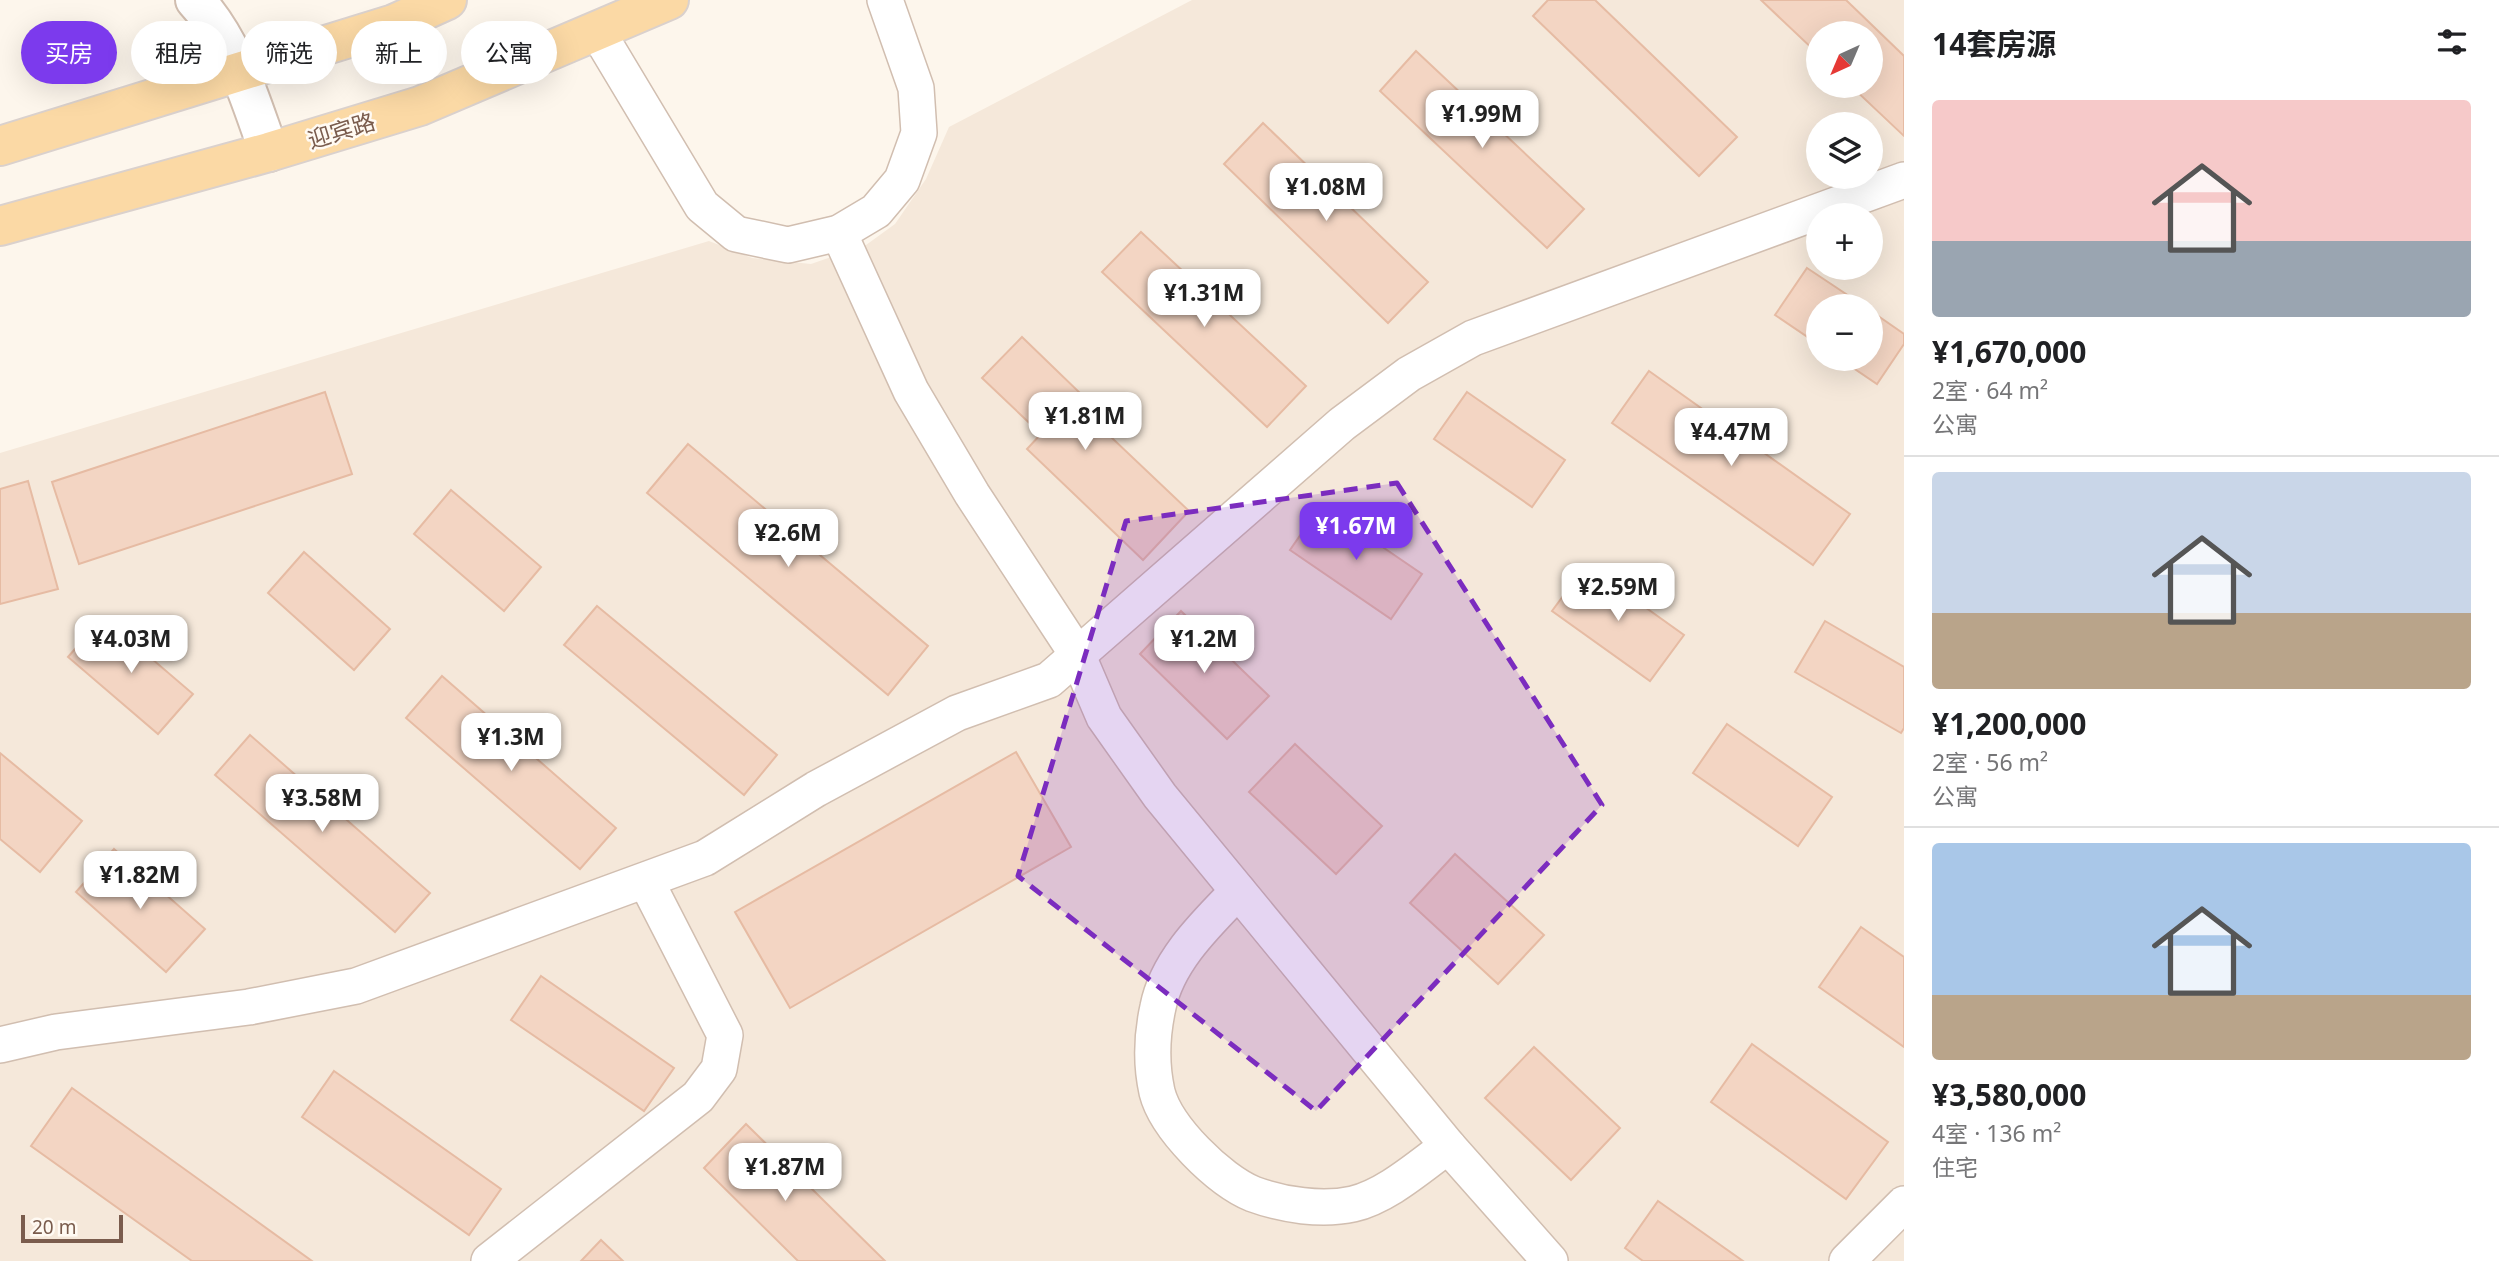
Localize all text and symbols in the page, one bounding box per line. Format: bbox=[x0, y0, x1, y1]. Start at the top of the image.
chip: 买房 bbox=[21, 21, 117, 84]
chip: 租房 bbox=[131, 21, 227, 84]
chip: 筛选 bbox=[241, 21, 337, 84]
chip: 新上 bbox=[351, 21, 447, 84]
chip: 公寓 bbox=[461, 21, 557, 84]
north arrow bbox=[1806, 21, 1883, 98]
map controls bbox=[1806, 21, 1883, 371]
text: 14套房源 bbox=[1932, 23, 2056, 64]
icon: filters bbox=[2433, 23, 2471, 61]
pin: ¥1.99M bbox=[1425, 90, 1539, 150]
text: ¥1.99M bbox=[1442, 97, 1522, 129]
street label: 迎宾路 bbox=[303, 105, 379, 155]
button: layers bbox=[1806, 112, 1883, 189]
icon: home bbox=[2139, 145, 2265, 271]
pin: ¥1.08M bbox=[1269, 164, 1383, 223]
text: ¥1.08M bbox=[1286, 170, 1366, 202]
button: + bbox=[1806, 203, 1883, 280]
pin: ¥1.31M bbox=[1147, 270, 1261, 329]
text: ¥1.31M bbox=[1164, 276, 1244, 308]
button: − bbox=[1806, 294, 1883, 371]
text: ¥1,670,000 bbox=[1932, 331, 2086, 372]
text: 2室 · 64 m² bbox=[1932, 374, 2048, 406]
pin: ¥1.81M bbox=[1028, 392, 1142, 452]
text: ¥1.81M bbox=[1045, 399, 1125, 431]
pin: ¥4.47M bbox=[1674, 408, 1788, 468]
text: 公寓 bbox=[1932, 408, 1978, 440]
text: ¥4.47M bbox=[1691, 415, 1771, 447]
pin: ¥1.67M bbox=[1299, 503, 1413, 562]
text: ¥1.67M bbox=[1316, 509, 1396, 541]
pin: ¥2.6M bbox=[739, 510, 837, 569]
text: ¥2.6M bbox=[754, 516, 822, 548]
icon: home bbox=[2139, 517, 2265, 643]
pin: ¥2.59M bbox=[1561, 564, 1675, 623]
text: ¥2.59M bbox=[1578, 570, 1658, 602]
pin: ¥4.03M bbox=[74, 616, 188, 675]
pin: ¥1.2M bbox=[1155, 616, 1253, 675]
text: ¥4.03M bbox=[91, 622, 171, 654]
text: ¥1.2M bbox=[1170, 622, 1238, 654]
text: ¥1,200,000 bbox=[1932, 703, 2086, 744]
pin: ¥1.3M bbox=[462, 714, 560, 773]
text: ¥1.3M bbox=[477, 720, 545, 752]
text: 2室 · 56 m² bbox=[1932, 746, 2048, 778]
pin: ¥3.58M bbox=[265, 774, 379, 834]
text: 公寓 bbox=[1932, 780, 1978, 812]
text: ¥3.58M bbox=[282, 781, 362, 813]
pin: ¥1.82M bbox=[83, 852, 197, 911]
text: ¥1.82M bbox=[100, 858, 180, 890]
icon: home bbox=[2139, 888, 2265, 1014]
text: ¥3,580,000 bbox=[1932, 1074, 2086, 1115]
text: 4室 · 136 m² bbox=[1932, 1117, 2061, 1149]
pin: ¥1.87M bbox=[728, 1144, 842, 1203]
text: ¥1.87M bbox=[745, 1150, 825, 1182]
text: 住宅 bbox=[1932, 1151, 1978, 1183]
scale bar bbox=[21, 1212, 122, 1244]
text: 20 m bbox=[32, 1214, 76, 1240]

